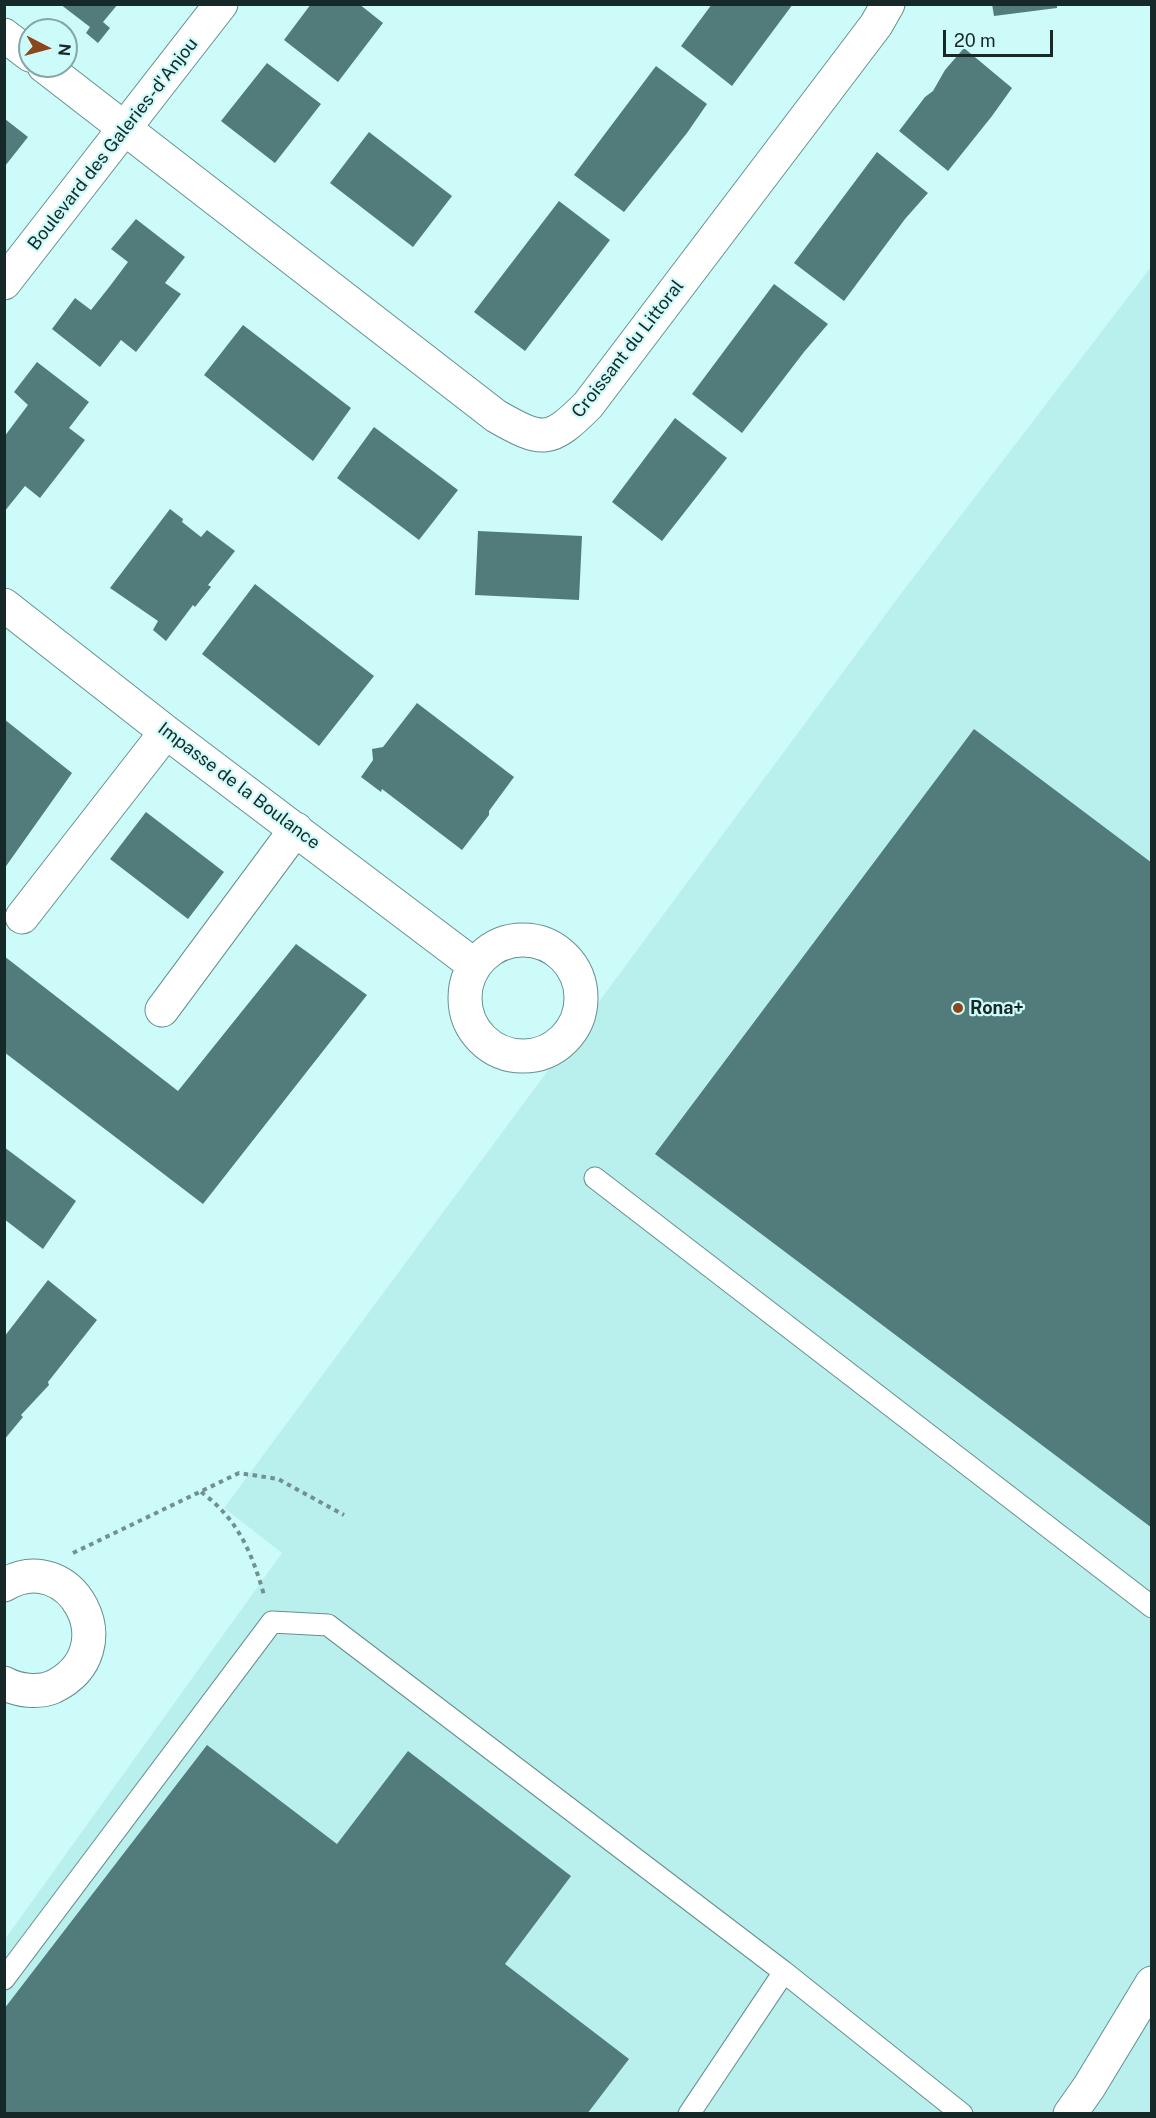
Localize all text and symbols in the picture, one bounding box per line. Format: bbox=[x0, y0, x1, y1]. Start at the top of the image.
north arrow bbox=[18, 18, 78, 78]
scale bar bbox=[946, 18, 1056, 56]
text: 20 m bbox=[954, 30, 996, 51]
street label: Boulevard des Galeries-d'Anjou bbox=[23, 34, 203, 254]
text: N bbox=[54, 43, 75, 57]
street label: Croissant du Littoral bbox=[567, 276, 689, 422]
street label: Impasse de la Boulance bbox=[154, 718, 324, 854]
place label: Rona+ bbox=[970, 997, 1024, 1019]
marker: Rona+ bbox=[951, 1001, 965, 1015]

